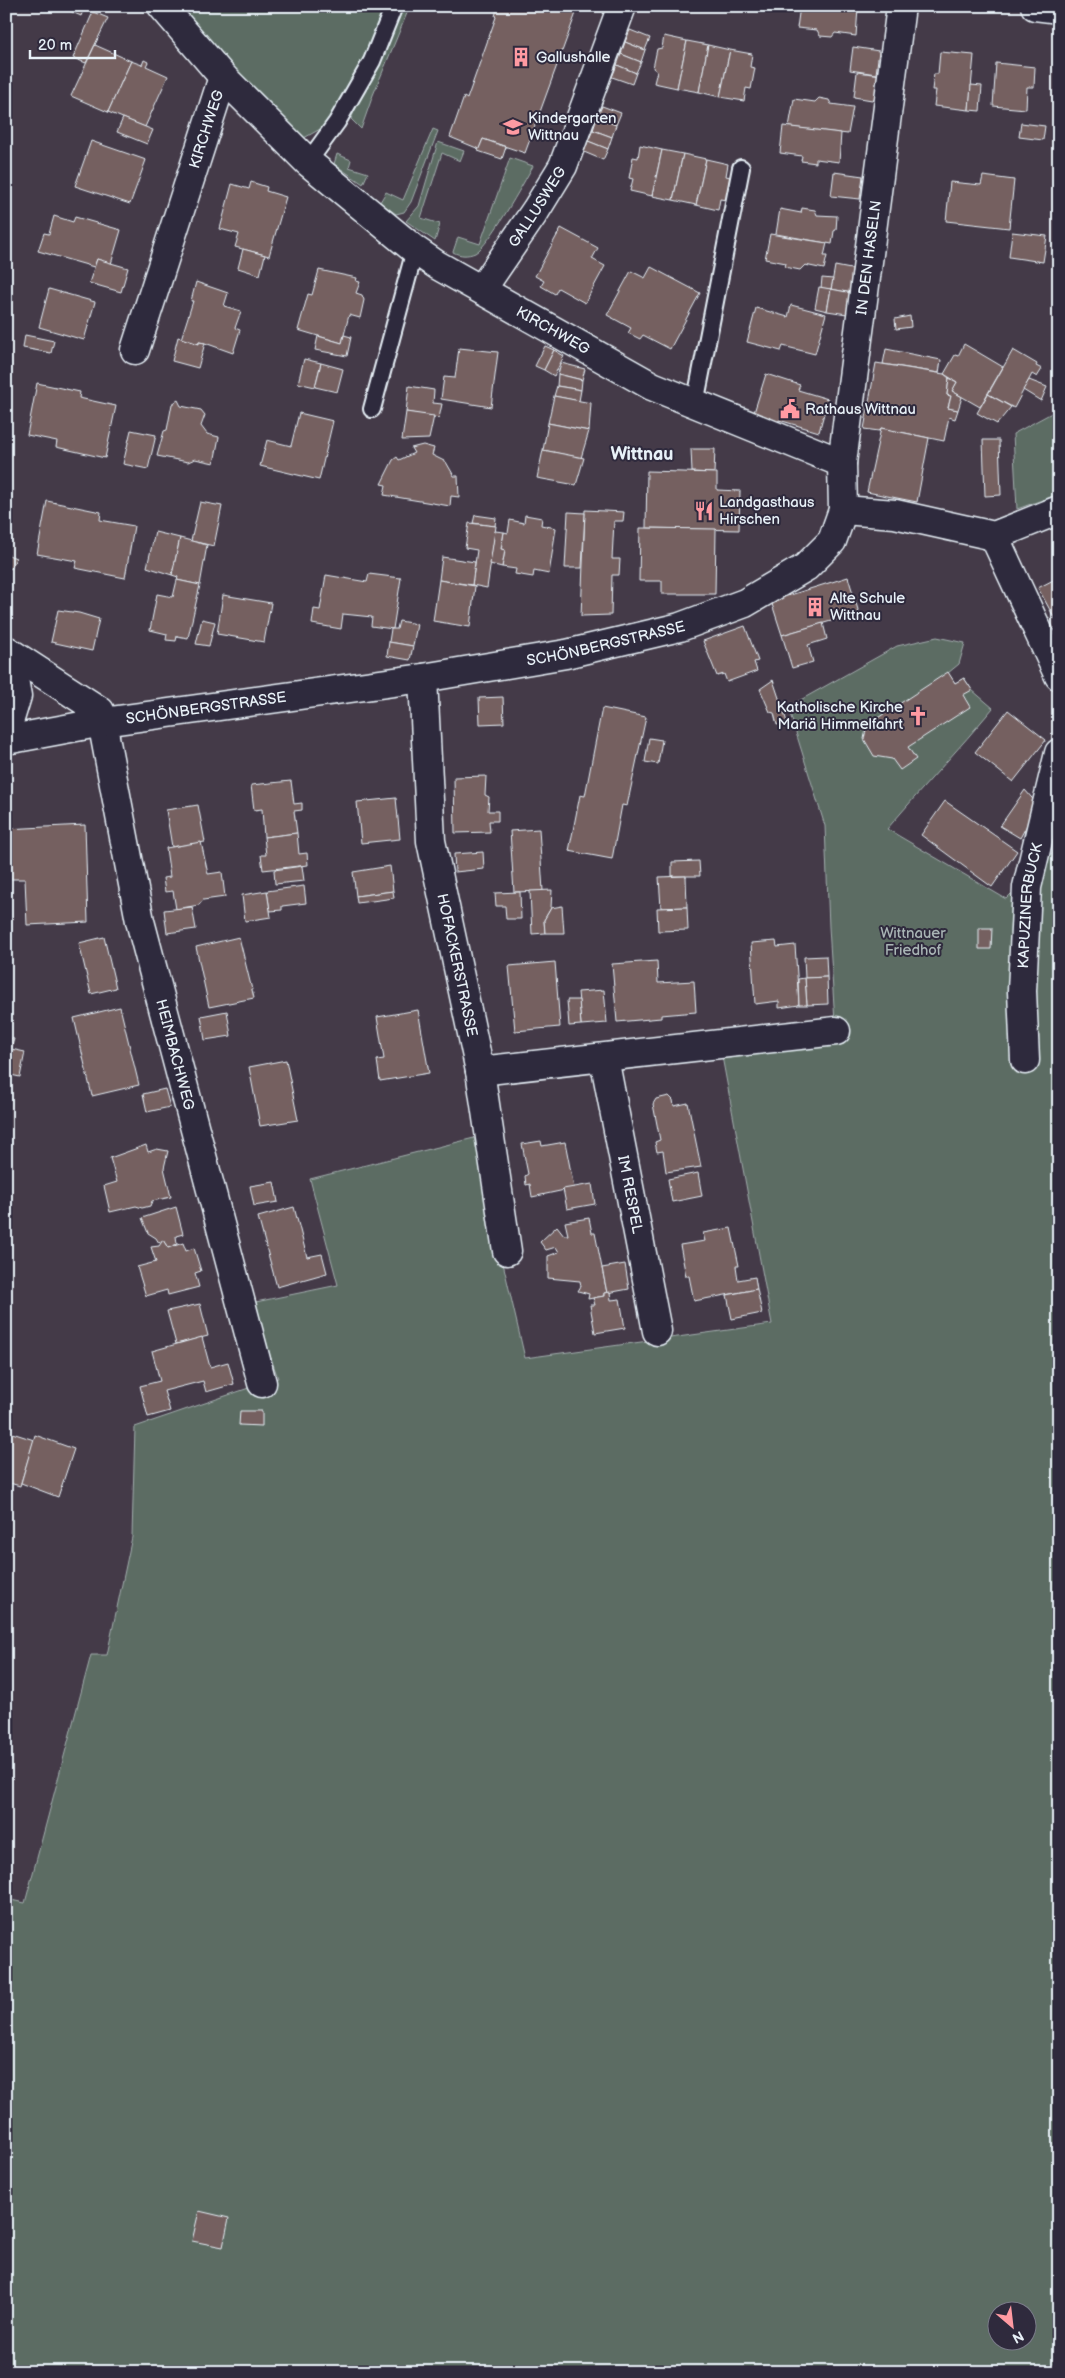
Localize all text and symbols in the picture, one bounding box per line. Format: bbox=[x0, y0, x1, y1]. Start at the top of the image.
scale bar bbox=[30, 28, 115, 60]
text: 20 m bbox=[38, 36, 72, 55]
building icon: Gallushalle bbox=[510, 46, 532, 68]
place label: Gallushalle bbox=[536, 48, 611, 67]
street label: KIRCHWEG bbox=[185, 88, 228, 171]
place label: Kindergarten Wittnau bbox=[528, 109, 617, 145]
school or university icon: Kindergarten Wittnau bbox=[502, 116, 524, 138]
street label: GALLUSWEG bbox=[504, 163, 570, 251]
street label: IN DEN HASELN bbox=[852, 199, 885, 316]
street label: KIRCHWEG bbox=[513, 302, 593, 358]
public building icon: Rathaus Wittnau bbox=[779, 398, 801, 420]
place label: Rathaus Wittnau bbox=[805, 400, 916, 419]
district label: Wittnau bbox=[611, 444, 673, 465]
place label: Landgasthaus Hirschen bbox=[719, 493, 815, 529]
restaurant icon: Landgasthaus Hirschen bbox=[693, 500, 715, 522]
place label: Alte Schule Wittnau bbox=[830, 589, 905, 625]
building icon: Alte Schule Wittnau bbox=[804, 596, 826, 618]
street label: SCHÖNBERGSTRASSE bbox=[525, 617, 687, 670]
street label: SCHÖNBERGSTRASSE bbox=[125, 687, 288, 728]
place label: Katholische Kirche Mariä Himmelfahrt bbox=[777, 698, 903, 734]
church icon: Katholische Kirche Mariä Himmelfahrt bbox=[907, 705, 929, 727]
street label: KAPUZINERBUCK bbox=[1014, 841, 1047, 969]
street label: HOFACKERSTRASSE bbox=[433, 892, 482, 1039]
park label: Wittnauer Friedhof bbox=[880, 924, 946, 960]
street label: HEIMBACHWEG bbox=[152, 997, 199, 1112]
street label: IM RESPEL bbox=[614, 1154, 647, 1236]
north arrow bbox=[988, 2300, 1038, 2350]
text: N bbox=[1009, 2327, 1027, 2347]

